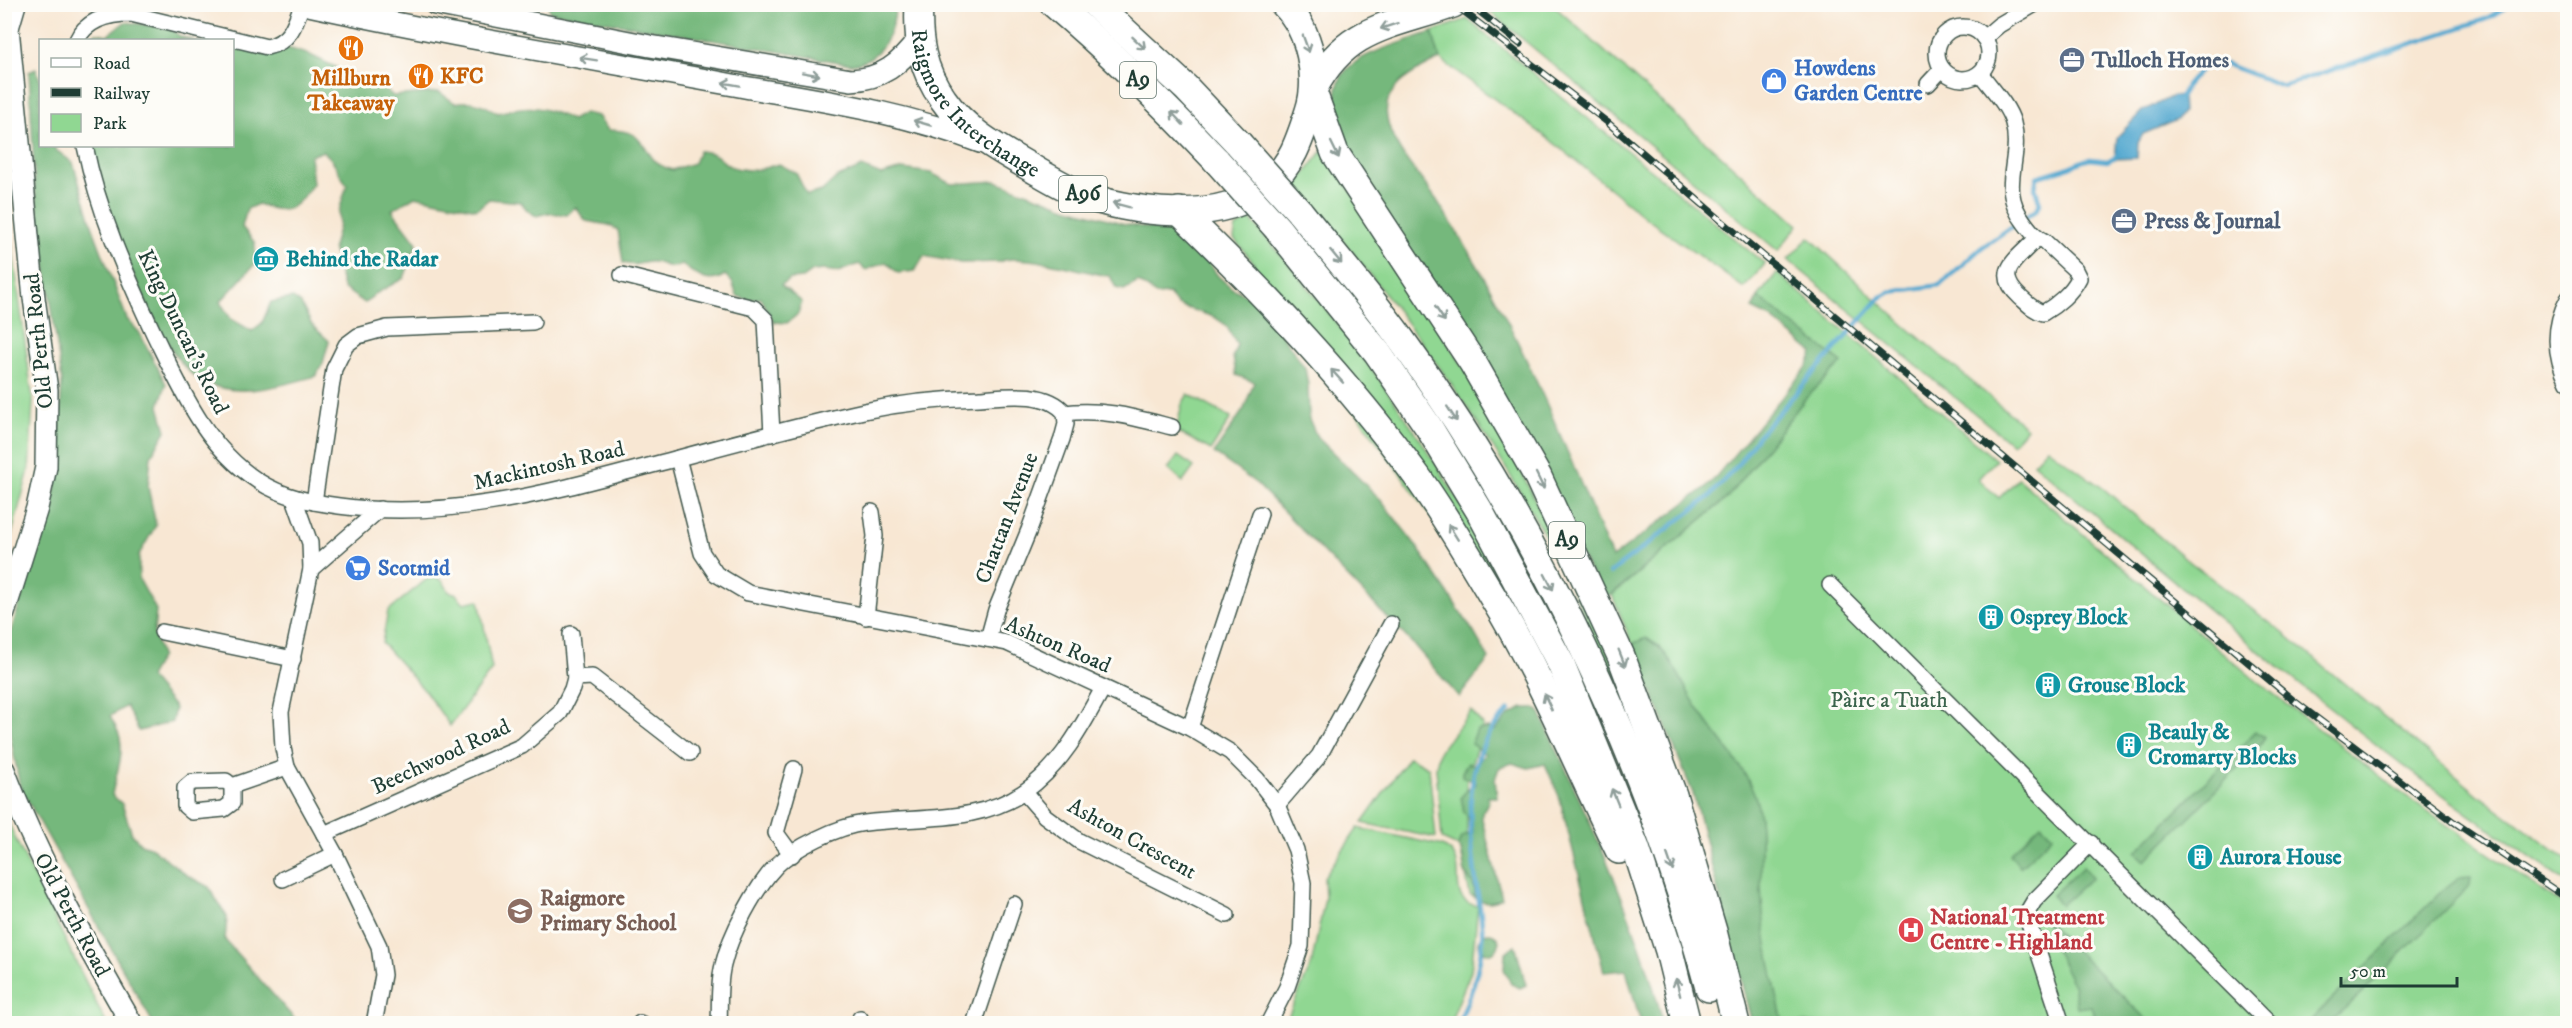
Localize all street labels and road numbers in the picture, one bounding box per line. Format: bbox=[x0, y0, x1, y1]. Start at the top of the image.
street label: Raigmore Interchange bbox=[905, 28, 1045, 183]
road number: A9 bbox=[1120, 62, 1156, 98]
road number: A96 bbox=[1059, 176, 1107, 212]
street label: King Duncan's Road bbox=[132, 245, 235, 419]
street label: Old Perth Road bbox=[18, 272, 60, 410]
street label: Mackintosh Road bbox=[471, 436, 627, 496]
street label: Chattan Avenue bbox=[970, 448, 1044, 588]
road number: A9 bbox=[1549, 522, 1585, 558]
street label: Ashton Road bbox=[1001, 611, 1115, 679]
street label: Beechwood Road bbox=[367, 713, 515, 801]
street label: Ashton Crescent bbox=[1063, 793, 1201, 885]
street label: Old Perth Road bbox=[28, 848, 116, 982]

